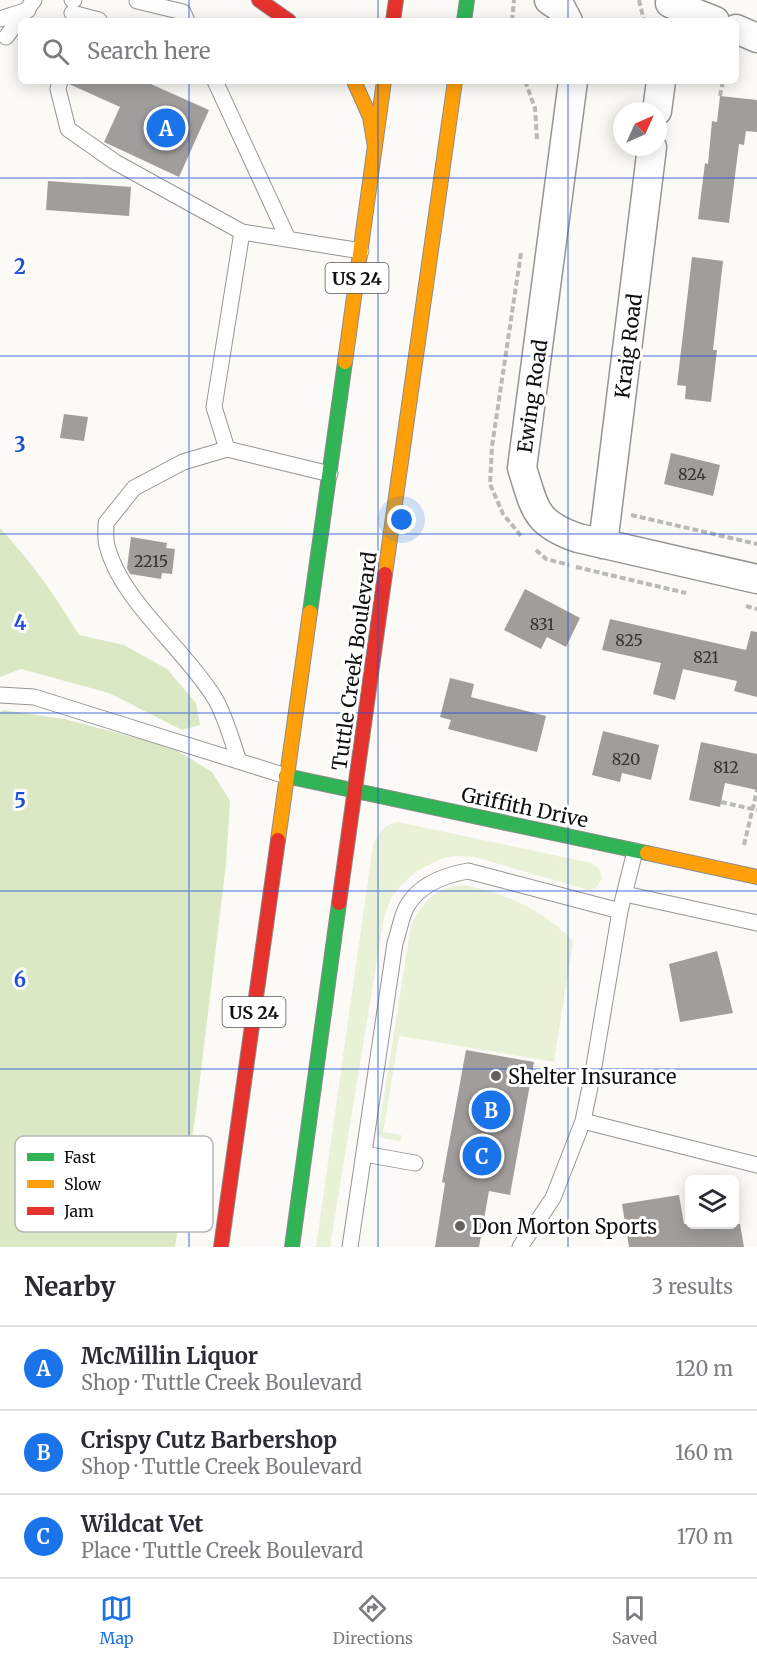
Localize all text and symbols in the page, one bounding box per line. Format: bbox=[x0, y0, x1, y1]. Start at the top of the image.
search box bbox=[18, 18, 739, 84]
icon: search bbox=[39, 35, 72, 68]
text: Search here bbox=[87, 37, 210, 65]
north arrow bbox=[613, 102, 667, 156]
pin: A bbox=[146, 106, 186, 150]
text: 2 bbox=[14, 254, 26, 279]
road number: US 24 bbox=[326, 263, 388, 293]
street label: Kraig Road bbox=[609, 292, 647, 400]
street label: Ewing Road bbox=[512, 338, 552, 454]
text: 3 bbox=[14, 432, 26, 457]
house number: 824 bbox=[678, 464, 706, 484]
your location bbox=[387, 505, 416, 534]
street label: Tuttle Creek Boulevard bbox=[326, 550, 382, 772]
house number: 2215 bbox=[134, 551, 168, 571]
text: 4 bbox=[14, 610, 27, 635]
house number: 831 bbox=[530, 614, 554, 634]
house number: 825 bbox=[615, 630, 643, 650]
house number: 821 bbox=[693, 647, 719, 667]
house number: 820 bbox=[612, 749, 640, 769]
house number: 812 bbox=[713, 757, 739, 777]
street label: Griffith Drive bbox=[459, 781, 591, 833]
text: 5 bbox=[14, 788, 26, 813]
text: 6 bbox=[14, 967, 26, 992]
road number: US 24 bbox=[222, 997, 286, 1027]
place label: Shelter Insurance bbox=[508, 1064, 677, 1089]
marker: Shelter Insurance bbox=[489, 1069, 503, 1083]
pin: B bbox=[472, 1088, 510, 1132]
pin: C bbox=[462, 1134, 502, 1178]
legend bbox=[15, 1136, 213, 1232]
text: Fast bbox=[64, 1147, 97, 1167]
text: Slow bbox=[64, 1174, 102, 1194]
map controls bbox=[685, 1175, 739, 1229]
button: layers bbox=[685, 1175, 739, 1229]
text: Jam bbox=[63, 1201, 94, 1221]
place label: Don Morton Sports bbox=[472, 1214, 657, 1239]
marker: Don Morton Sports bbox=[453, 1219, 467, 1233]
text: Nearby bbox=[24, 1270, 116, 1303]
text: 3 results bbox=[652, 1274, 733, 1299]
text: McMillin Liquor bbox=[81, 1342, 258, 1370]
text: A bbox=[36, 1356, 51, 1381]
text: 120 m bbox=[675, 1356, 733, 1381]
text: Shop · Tuttle Creek Boulevard bbox=[81, 1370, 362, 1395]
text: Crispy Cutz Barbershop bbox=[81, 1426, 337, 1454]
text: B bbox=[37, 1440, 50, 1465]
text: 160 m bbox=[675, 1440, 733, 1465]
text: Shop · Tuttle Creek Boulevard bbox=[81, 1454, 362, 1479]
text: Wildcat Vet bbox=[81, 1510, 203, 1538]
text: C bbox=[37, 1524, 50, 1549]
text: 170 m bbox=[677, 1524, 733, 1549]
text: Place · Tuttle Creek Boulevard bbox=[81, 1538, 363, 1563]
tab: Map bbox=[100, 1592, 134, 1648]
tab: Directions bbox=[333, 1592, 413, 1648]
tab: Saved bbox=[612, 1592, 657, 1648]

